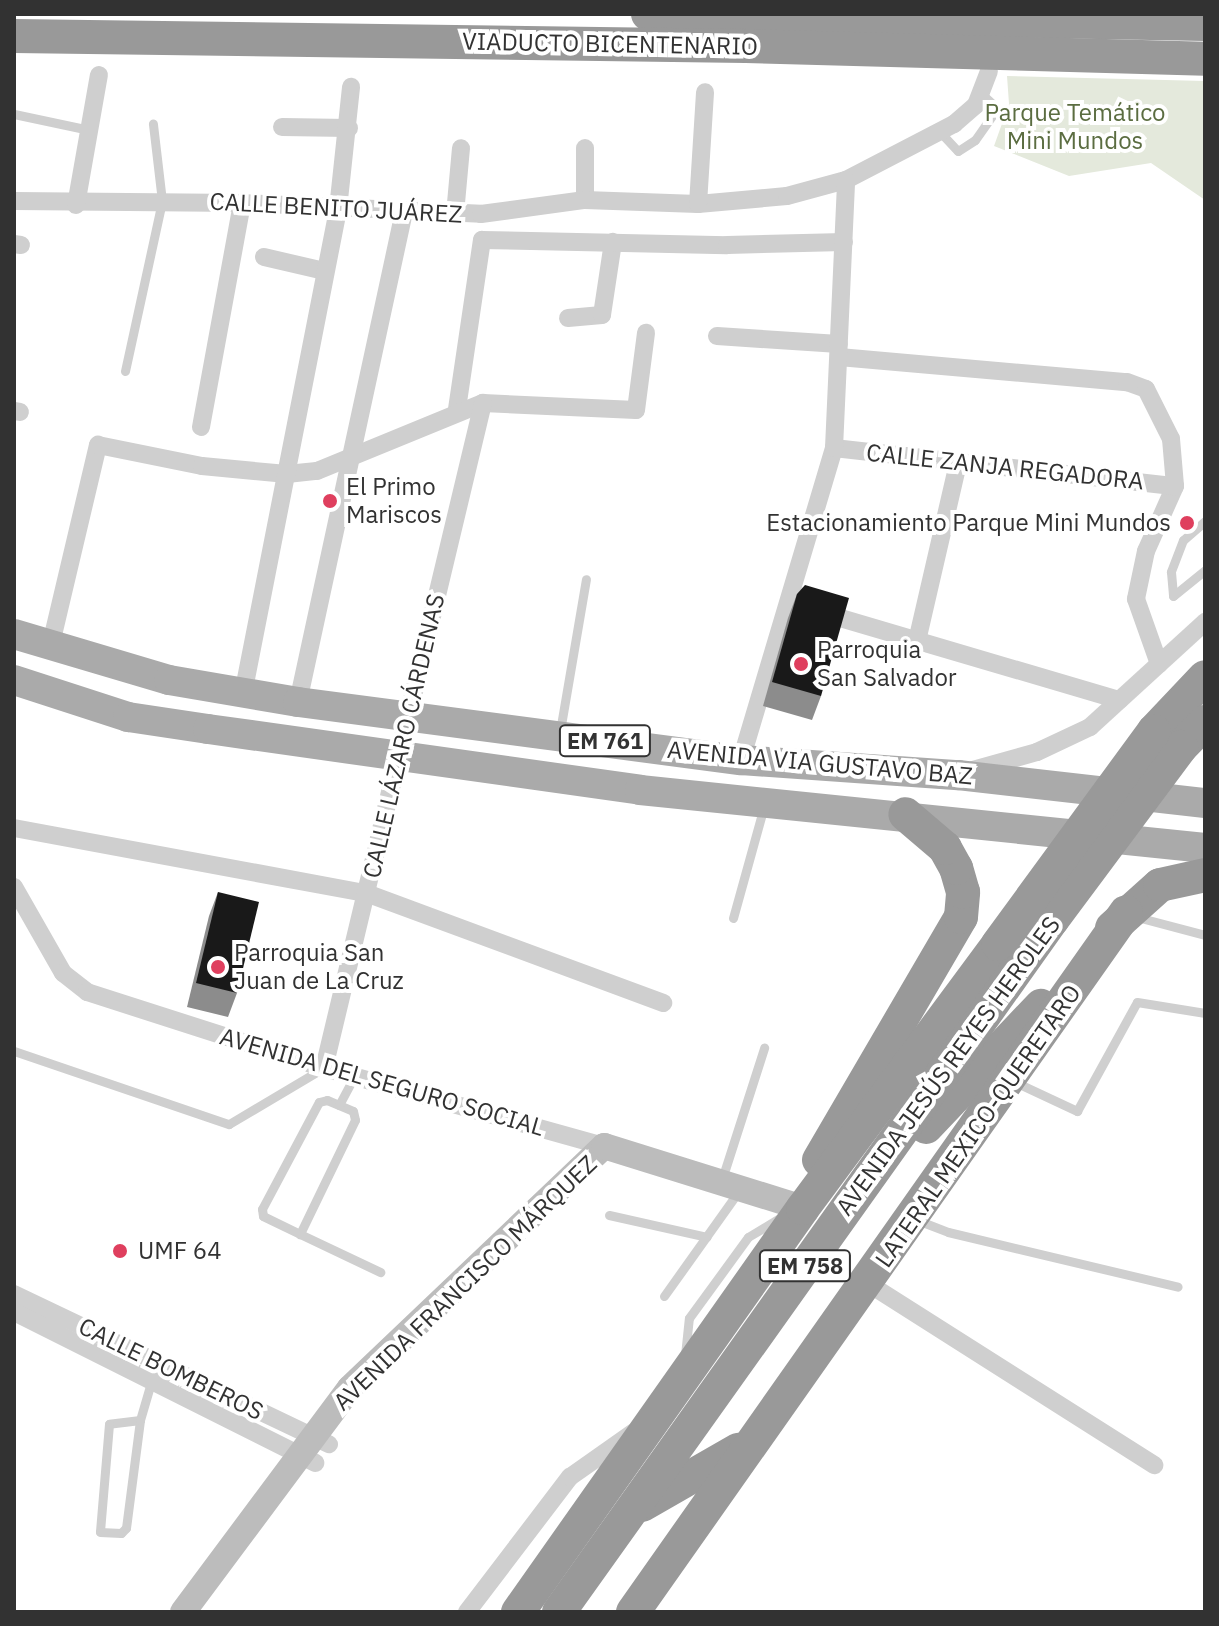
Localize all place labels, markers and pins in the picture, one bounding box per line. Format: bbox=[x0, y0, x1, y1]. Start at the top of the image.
place label: El Primo Mariscos bbox=[346, 473, 442, 529]
marker: El Primo Mariscos bbox=[321, 492, 339, 510]
place label: Estacionamiento Parque Mini Mundos bbox=[766, 509, 1171, 537]
marker: Estacionamiento Parque Mini Mundos bbox=[1178, 514, 1196, 532]
place label: Parroquia San Salvador bbox=[817, 636, 957, 692]
marker: Parroquia San Salvador bbox=[792, 655, 810, 673]
place label: Parroquia San Juan de La Cruz bbox=[234, 939, 404, 995]
marker: Parroquia San Juan de La Cruz bbox=[209, 958, 227, 976]
place label: UMF 64 bbox=[138, 1237, 222, 1265]
marker: UMF 64 bbox=[109, 1240, 131, 1262]

